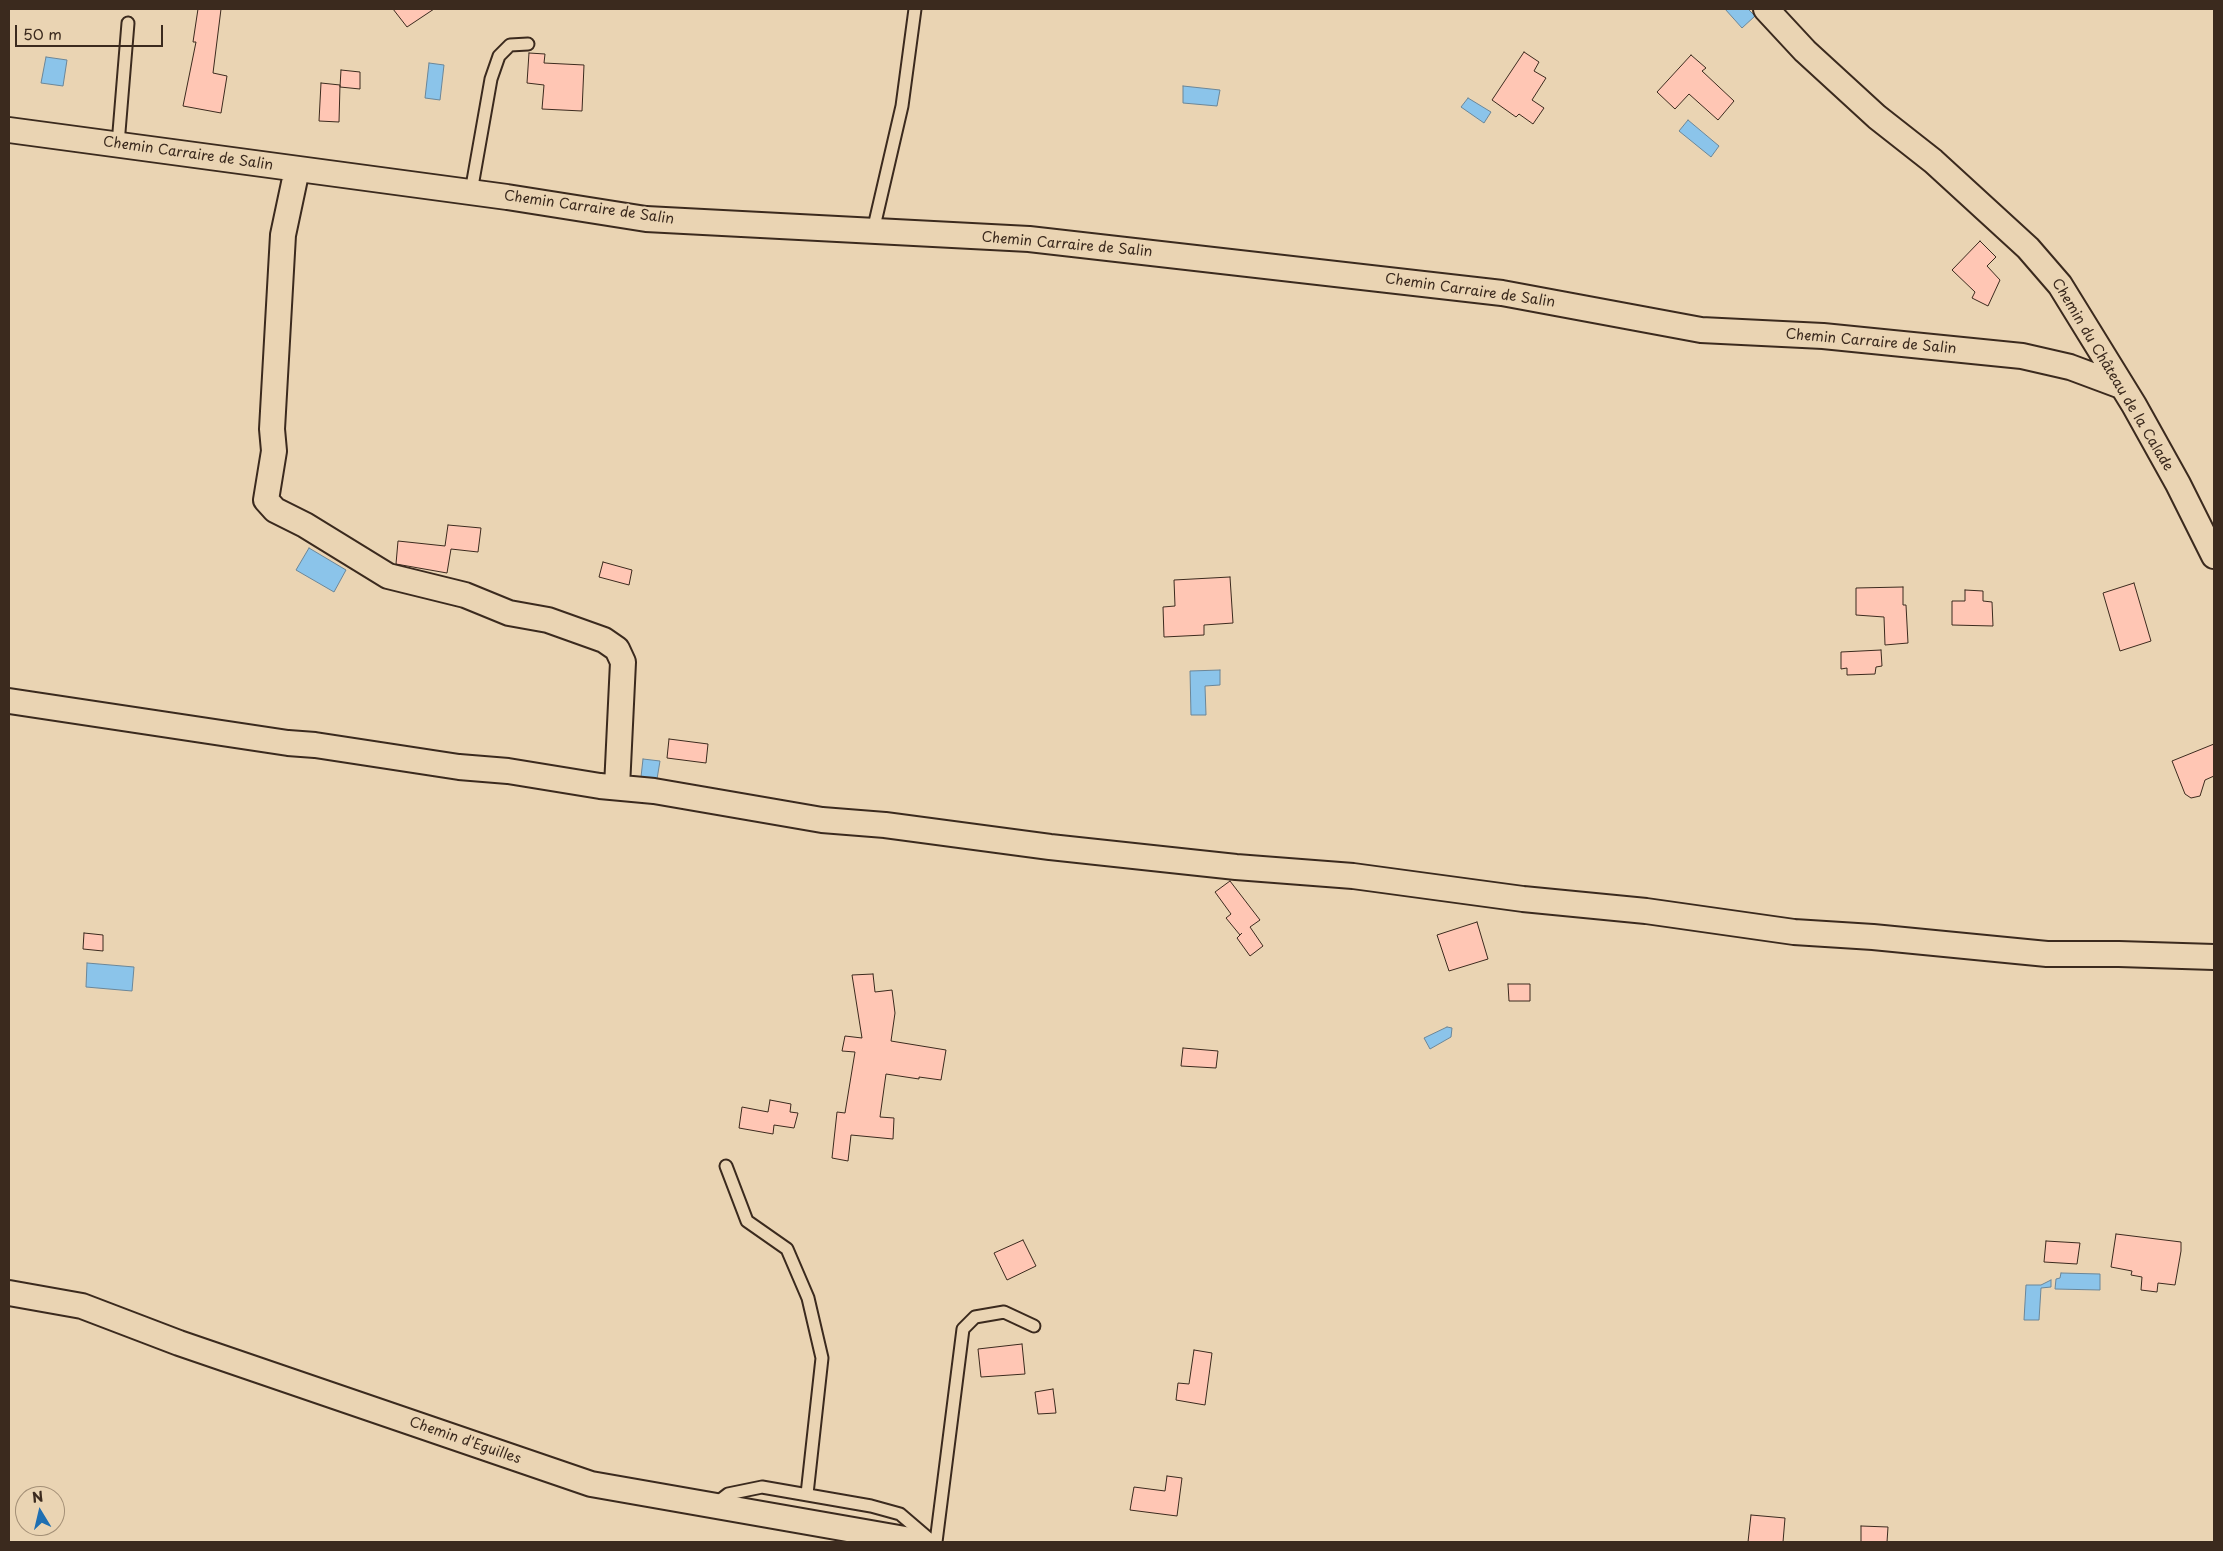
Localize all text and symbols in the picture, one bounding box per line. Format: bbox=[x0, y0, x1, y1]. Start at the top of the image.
scale bar bbox=[18, 15, 165, 47]
text: 50 m bbox=[23, 22, 62, 45]
street label: Chemin Carraire de Salin bbox=[102, 134, 274, 174]
street label: Chemin Carraire de Salin bbox=[503, 188, 675, 228]
street label: Chemin Carraire de Salin bbox=[981, 229, 1153, 261]
street label: Chemin Carraire de Salin bbox=[1384, 271, 1556, 311]
street label: Chemin du Château de la Calade bbox=[2048, 276, 2176, 474]
street label: Chemin Carraire de Salin bbox=[1785, 326, 1957, 358]
street label: Chemin d'Eguilles bbox=[407, 1414, 523, 1468]
text: N bbox=[31, 1485, 45, 1508]
north arrow bbox=[15, 1486, 65, 1536]

